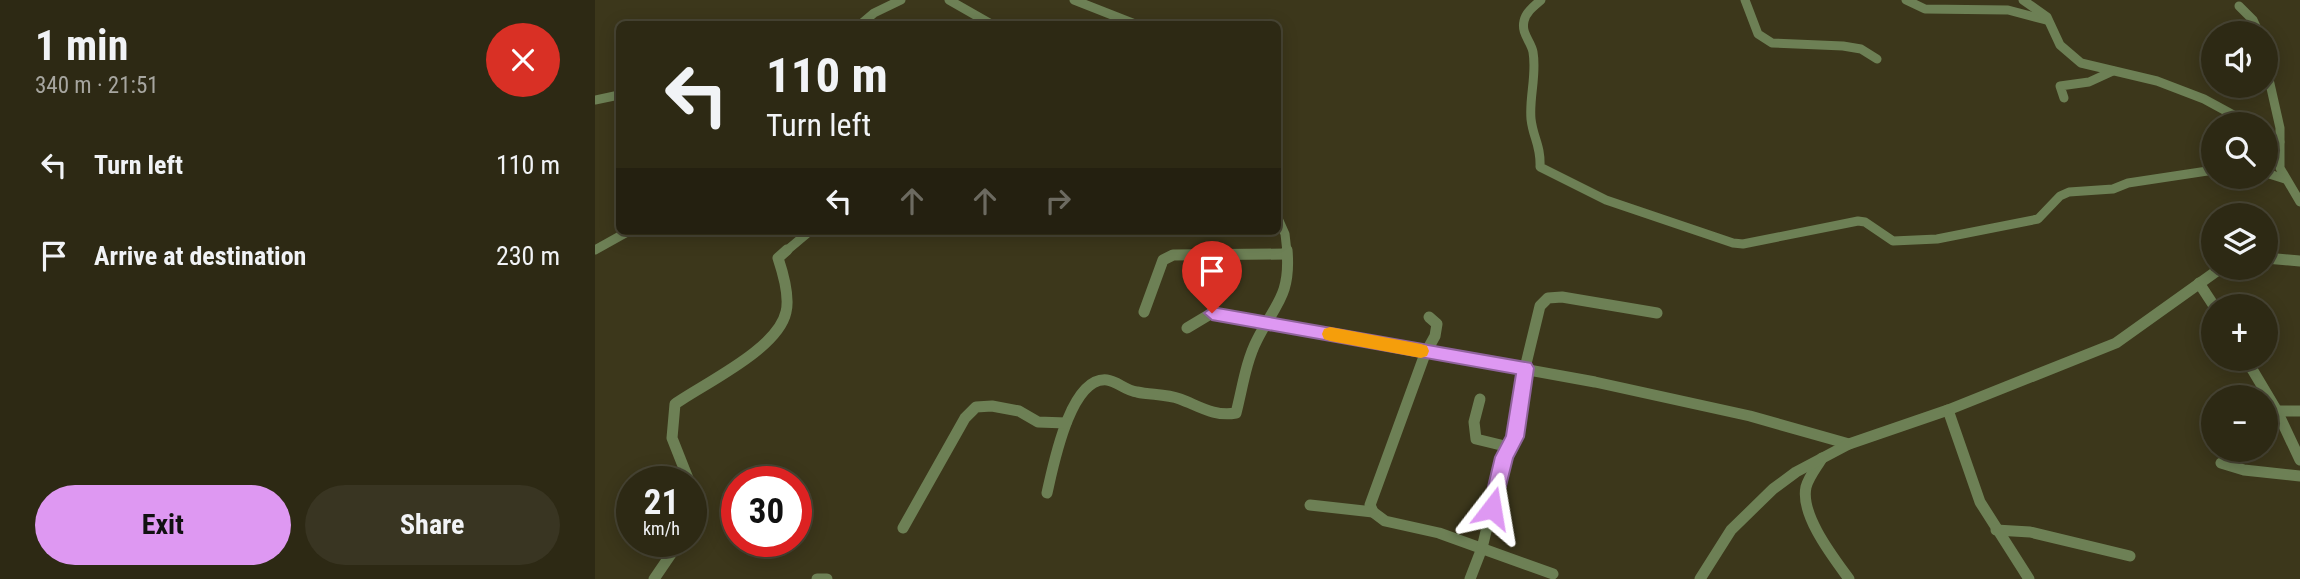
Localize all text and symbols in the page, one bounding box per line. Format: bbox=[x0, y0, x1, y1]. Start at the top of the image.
text: 1 min bbox=[35, 21, 128, 70]
map controls bbox=[2201, 21, 2278, 462]
button: sound bbox=[2201, 21, 2278, 98]
button: close bbox=[486, 23, 560, 97]
text: 110 m bbox=[766, 47, 888, 104]
icon: left bbox=[651, 49, 742, 140]
text: 340 m · 21:51 bbox=[35, 72, 159, 99]
text: Turn left bbox=[766, 106, 871, 144]
button: search bbox=[2201, 112, 2278, 189]
icon: left bbox=[35, 146, 73, 184]
text: Turn left bbox=[94, 150, 183, 180]
text: 110 m bbox=[496, 150, 560, 180]
icon: left bbox=[820, 182, 858, 220]
icon: ahead bbox=[893, 182, 931, 220]
icon: ahead bbox=[966, 182, 1004, 220]
icon: right bbox=[1039, 182, 1077, 220]
button: layers bbox=[2201, 203, 2278, 280]
icon: arrive bbox=[35, 237, 73, 275]
text: Arrive at destination bbox=[94, 241, 306, 271]
text: 230 m bbox=[496, 241, 560, 271]
pin bbox=[1182, 241, 1242, 313]
icon: arrive bbox=[1193, 252, 1231, 290]
button: + bbox=[2201, 294, 2278, 371]
button: − bbox=[2201, 385, 2278, 462]
speed limit sign: 30 bbox=[721, 466, 812, 557]
position arrow bbox=[1455, 471, 1529, 545]
text: 21 bbox=[644, 482, 679, 523]
button: Exit bbox=[35, 485, 291, 565]
button: Share bbox=[305, 485, 560, 565]
text: km/h bbox=[643, 518, 680, 539]

